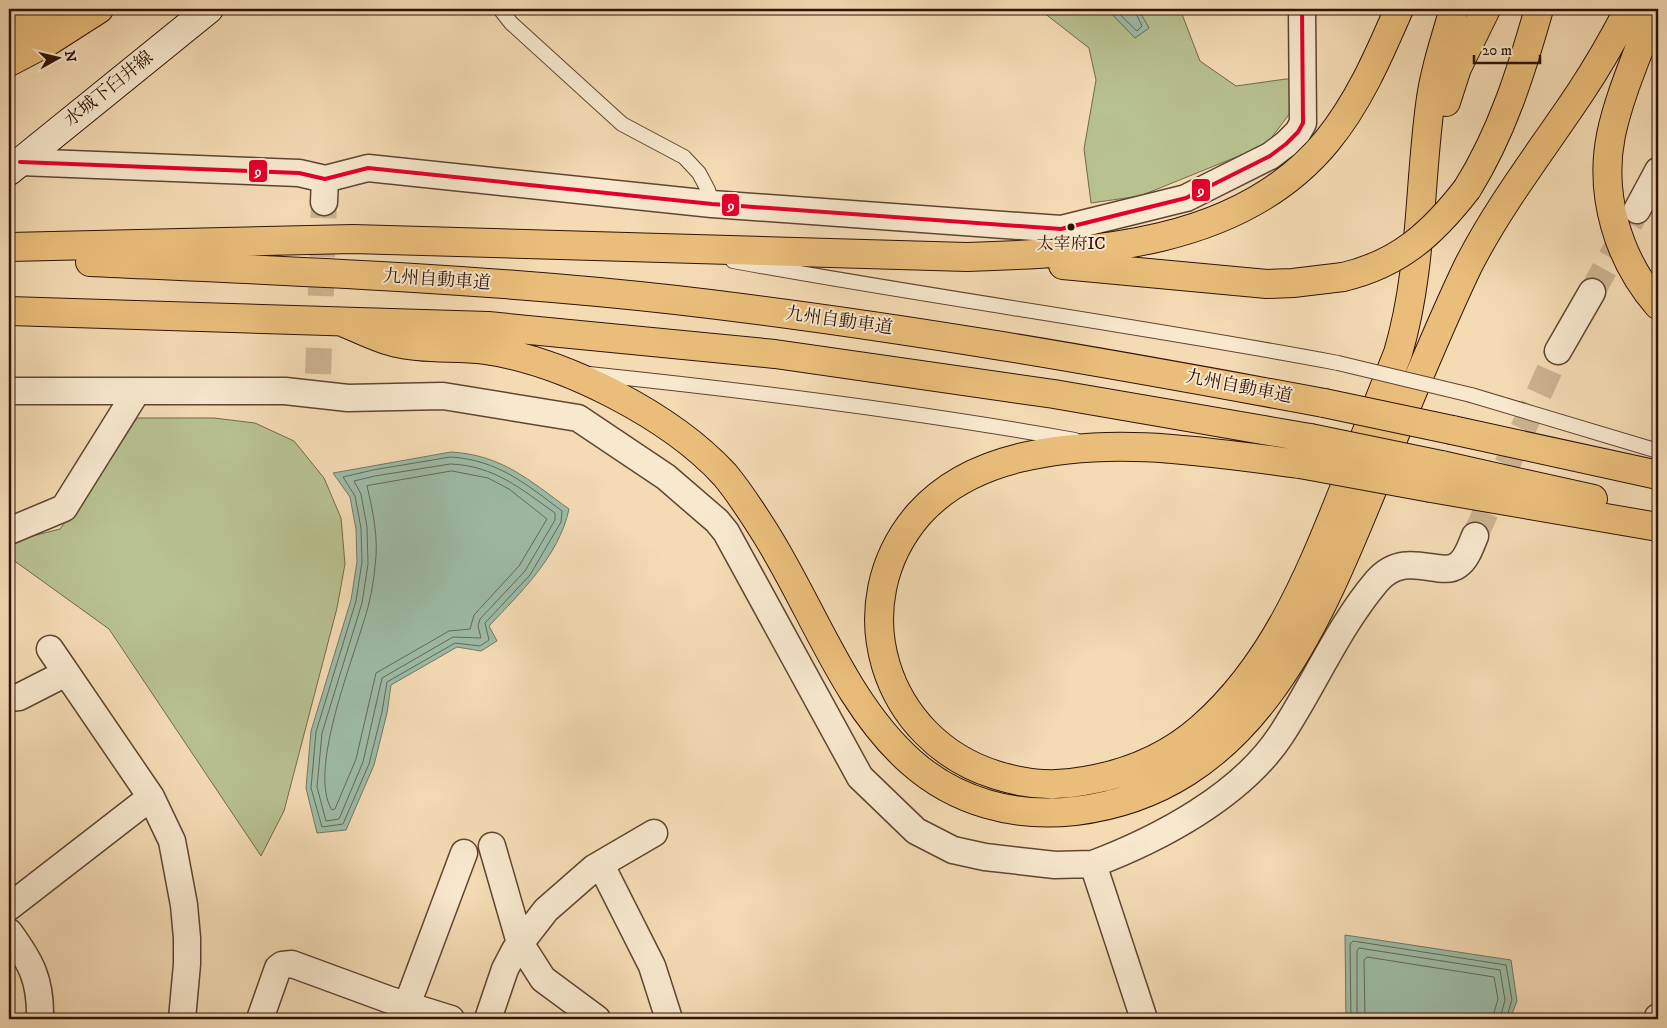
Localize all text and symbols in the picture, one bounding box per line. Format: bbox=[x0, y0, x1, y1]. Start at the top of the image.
north arrow bbox=[32, 32, 82, 82]
scale bar bbox=[1474, 32, 1541, 64]
text: 20 m bbox=[1482, 41, 1512, 60]
street label: 水城下臼井線 bbox=[60, 46, 158, 132]
text: N bbox=[60, 49, 80, 64]
line badge: 9 bbox=[248, 159, 268, 183]
text: 9 bbox=[254, 163, 262, 181]
line badge: 9 bbox=[1191, 178, 1211, 202]
text: 9 bbox=[1197, 182, 1205, 200]
line badge: 9 bbox=[721, 193, 740, 217]
text: 9 bbox=[727, 197, 735, 215]
marker: 太宰府IC bbox=[1066, 222, 1076, 232]
place label: 太宰府IC bbox=[1036, 233, 1106, 255]
street label: 九州自動車道 bbox=[382, 265, 492, 295]
street label: 九州自動車道 bbox=[784, 303, 894, 339]
street label: 九州自動車道 bbox=[1184, 366, 1294, 408]

